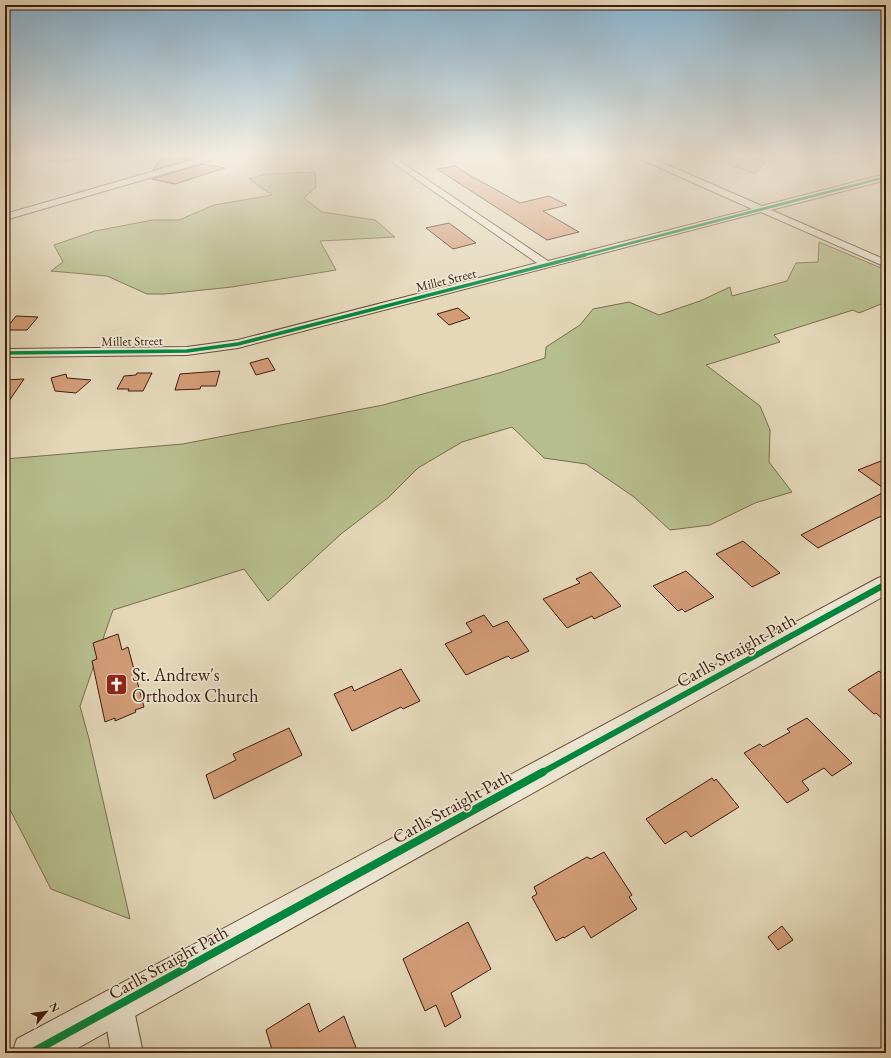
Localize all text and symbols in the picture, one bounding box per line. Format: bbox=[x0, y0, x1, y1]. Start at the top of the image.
street label: Millet Street bbox=[414, 264, 478, 296]
street label: Millet Street bbox=[101, 332, 163, 350]
street label: Carlls Straight Path bbox=[672, 608, 800, 692]
place label: St. Andrew's Orthodox Church bbox=[132, 663, 258, 707]
church icon: St. Andrew's Orthodox Church bbox=[104, 671, 130, 697]
street label: Carlls Straight Path bbox=[388, 764, 516, 848]
street label: Carlls Straight Path bbox=[104, 920, 232, 1004]
north arrow bbox=[26, 992, 66, 1032]
text: N bbox=[46, 1000, 63, 1015]

